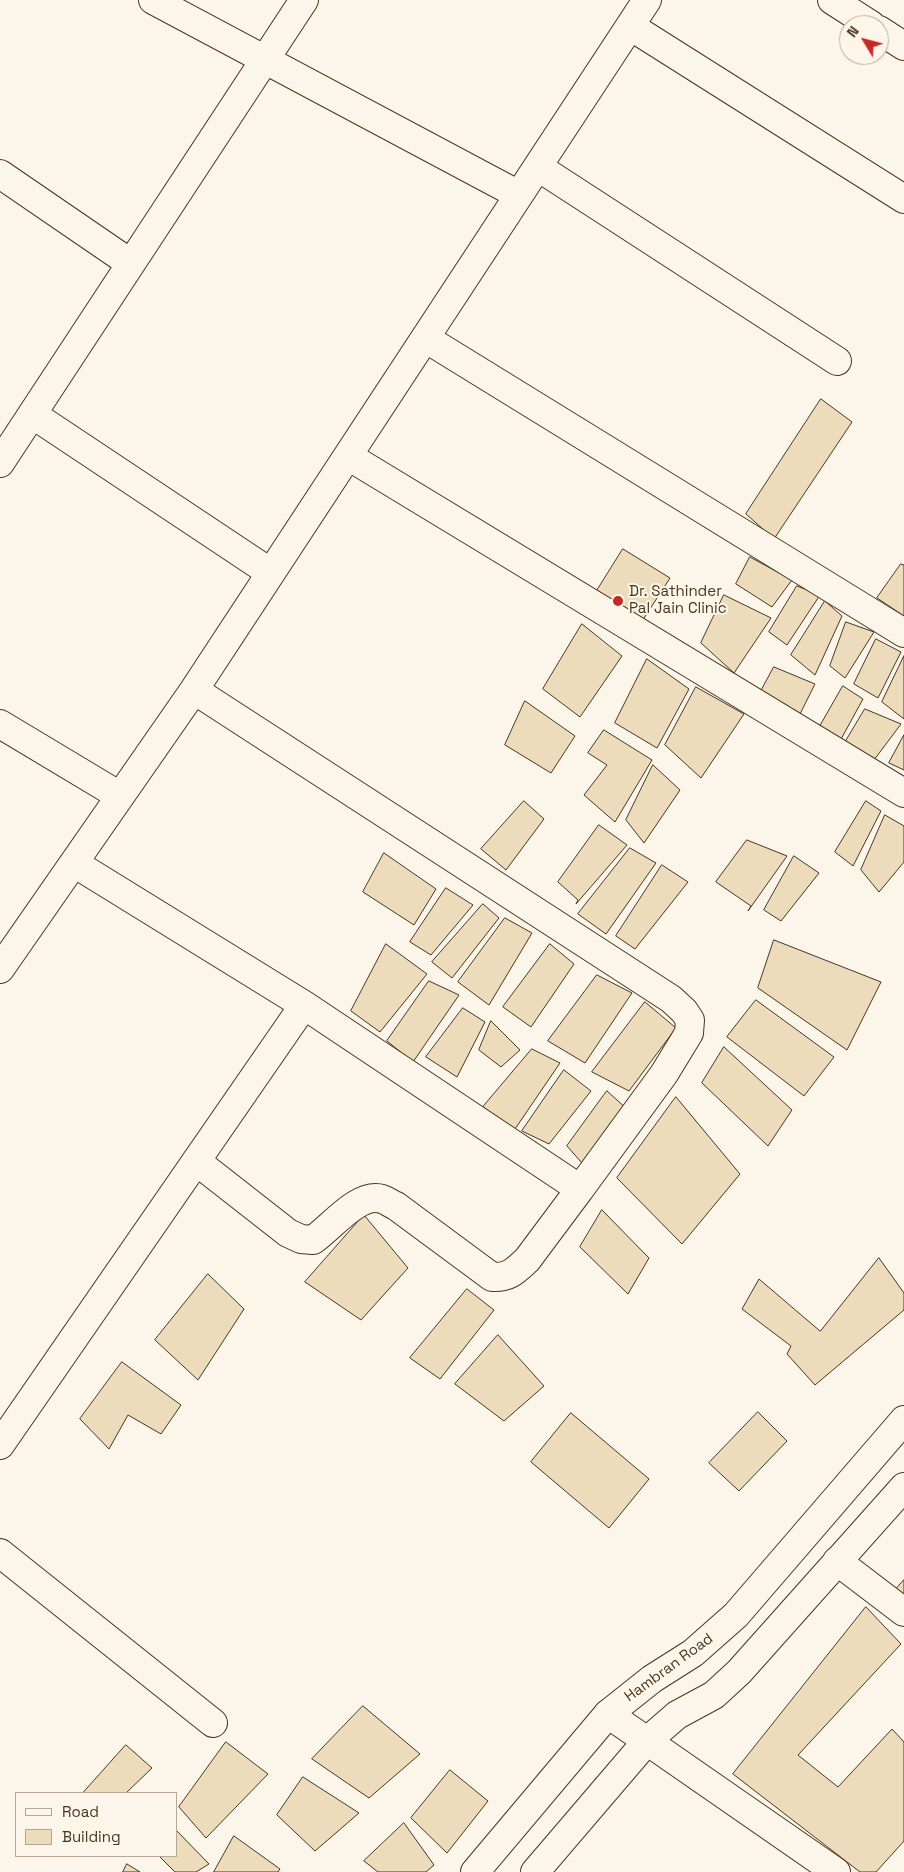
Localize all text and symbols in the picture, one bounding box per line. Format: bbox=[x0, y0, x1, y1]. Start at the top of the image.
north arrow bbox=[839, 15, 889, 65]
text: N bbox=[843, 22, 863, 41]
place label: Dr. Sathinder Pal Jain Clinic bbox=[629, 583, 727, 618]
marker: Dr. Sathinder Pal Jain Clinic bbox=[611, 594, 625, 608]
street label: Hambran Road bbox=[621, 1630, 717, 1706]
legend bbox=[15, 1792, 178, 1857]
text: Road bbox=[62, 1802, 99, 1821]
text: Building bbox=[62, 1827, 121, 1846]

